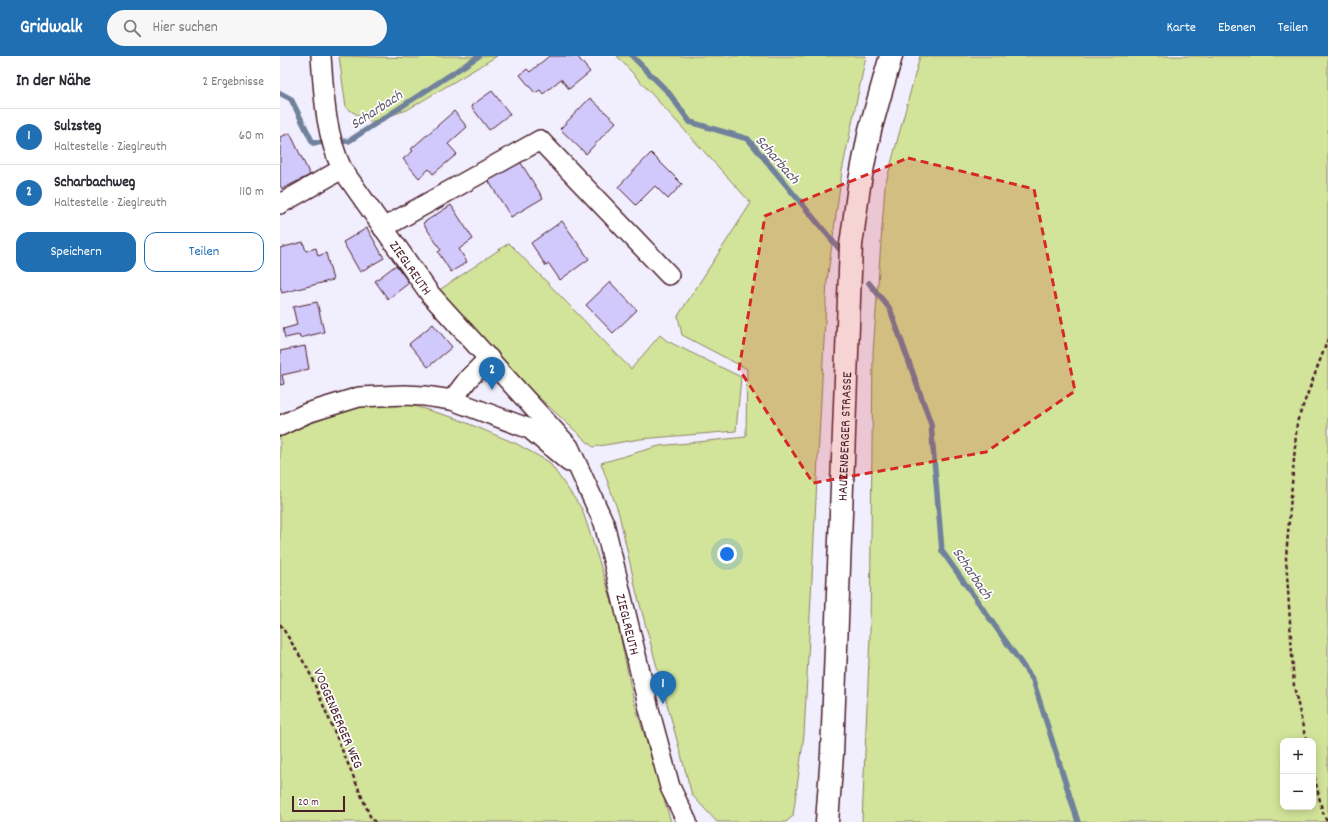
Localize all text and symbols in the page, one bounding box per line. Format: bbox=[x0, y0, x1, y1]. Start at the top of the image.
search box bbox=[107, 10, 387, 46]
text: Gridwalk bbox=[20, 15, 83, 42]
icon: search bbox=[121, 17, 143, 39]
text: Hier suchen bbox=[153, 17, 218, 39]
text: Karte bbox=[1166, 18, 1196, 38]
text: Ebenen bbox=[1218, 18, 1256, 38]
text: Teilen bbox=[1278, 18, 1308, 38]
text: In der Nähe bbox=[16, 70, 91, 94]
text: 2 Ergebnisse bbox=[203, 73, 264, 92]
water label: Scharbach bbox=[347, 85, 409, 136]
text: Sulzsteg bbox=[54, 116, 101, 138]
text: 1 bbox=[28, 127, 30, 146]
text: 60 m bbox=[239, 127, 264, 146]
water label: Scharbach bbox=[749, 131, 805, 190]
text: Haltestelle · Zieglreuth bbox=[54, 138, 167, 157]
text: Scharbachweg bbox=[54, 172, 135, 194]
text: 2 bbox=[26, 183, 32, 202]
text: 110 m bbox=[239, 183, 264, 202]
text: Haltestelle · Zieglreuth bbox=[54, 194, 167, 213]
button: Speichern bbox=[16, 232, 136, 272]
button: Teilen bbox=[144, 232, 264, 272]
street label: ZIEGLREUTH bbox=[384, 237, 436, 300]
pin: 2 bbox=[479, 357, 505, 390]
street label: HAUZENBERGER STRASSE bbox=[833, 371, 858, 501]
your location bbox=[717, 544, 737, 564]
water label: Scharbach bbox=[946, 544, 997, 605]
street label: ZIEGLREUTH bbox=[609, 592, 644, 657]
street label: VOGGENBERGER WEG bbox=[307, 666, 367, 772]
pin: 1 bbox=[650, 671, 676, 704]
map controls bbox=[1280, 738, 1316, 810]
button: + bbox=[1280, 738, 1316, 774]
button: − bbox=[1280, 774, 1316, 810]
scale bar bbox=[292, 794, 345, 813]
text: 20 m bbox=[298, 795, 319, 811]

